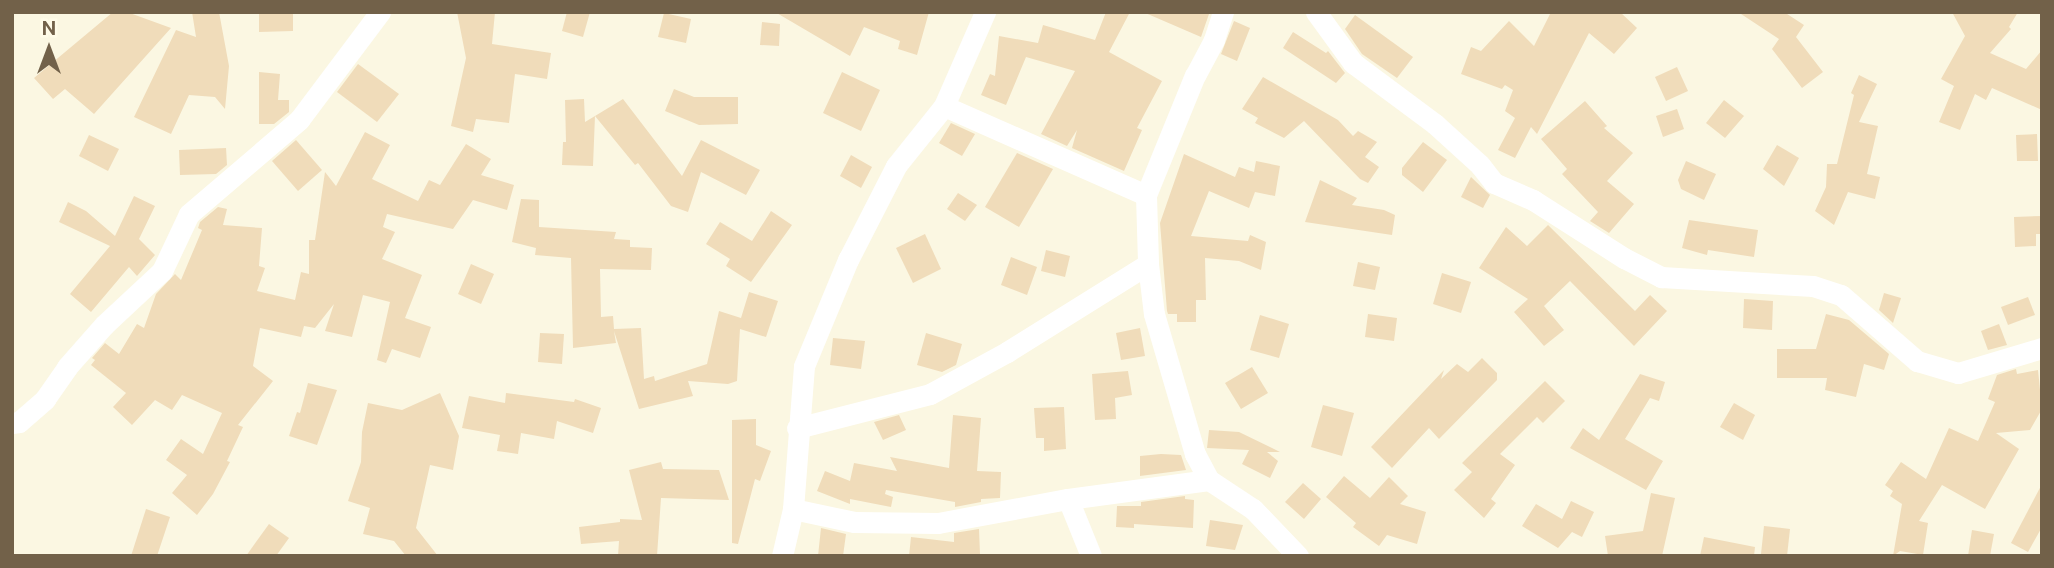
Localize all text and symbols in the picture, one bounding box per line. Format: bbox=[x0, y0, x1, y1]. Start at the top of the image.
north arrow bbox=[14, 14, 84, 84]
text: N bbox=[42, 17, 56, 39]

